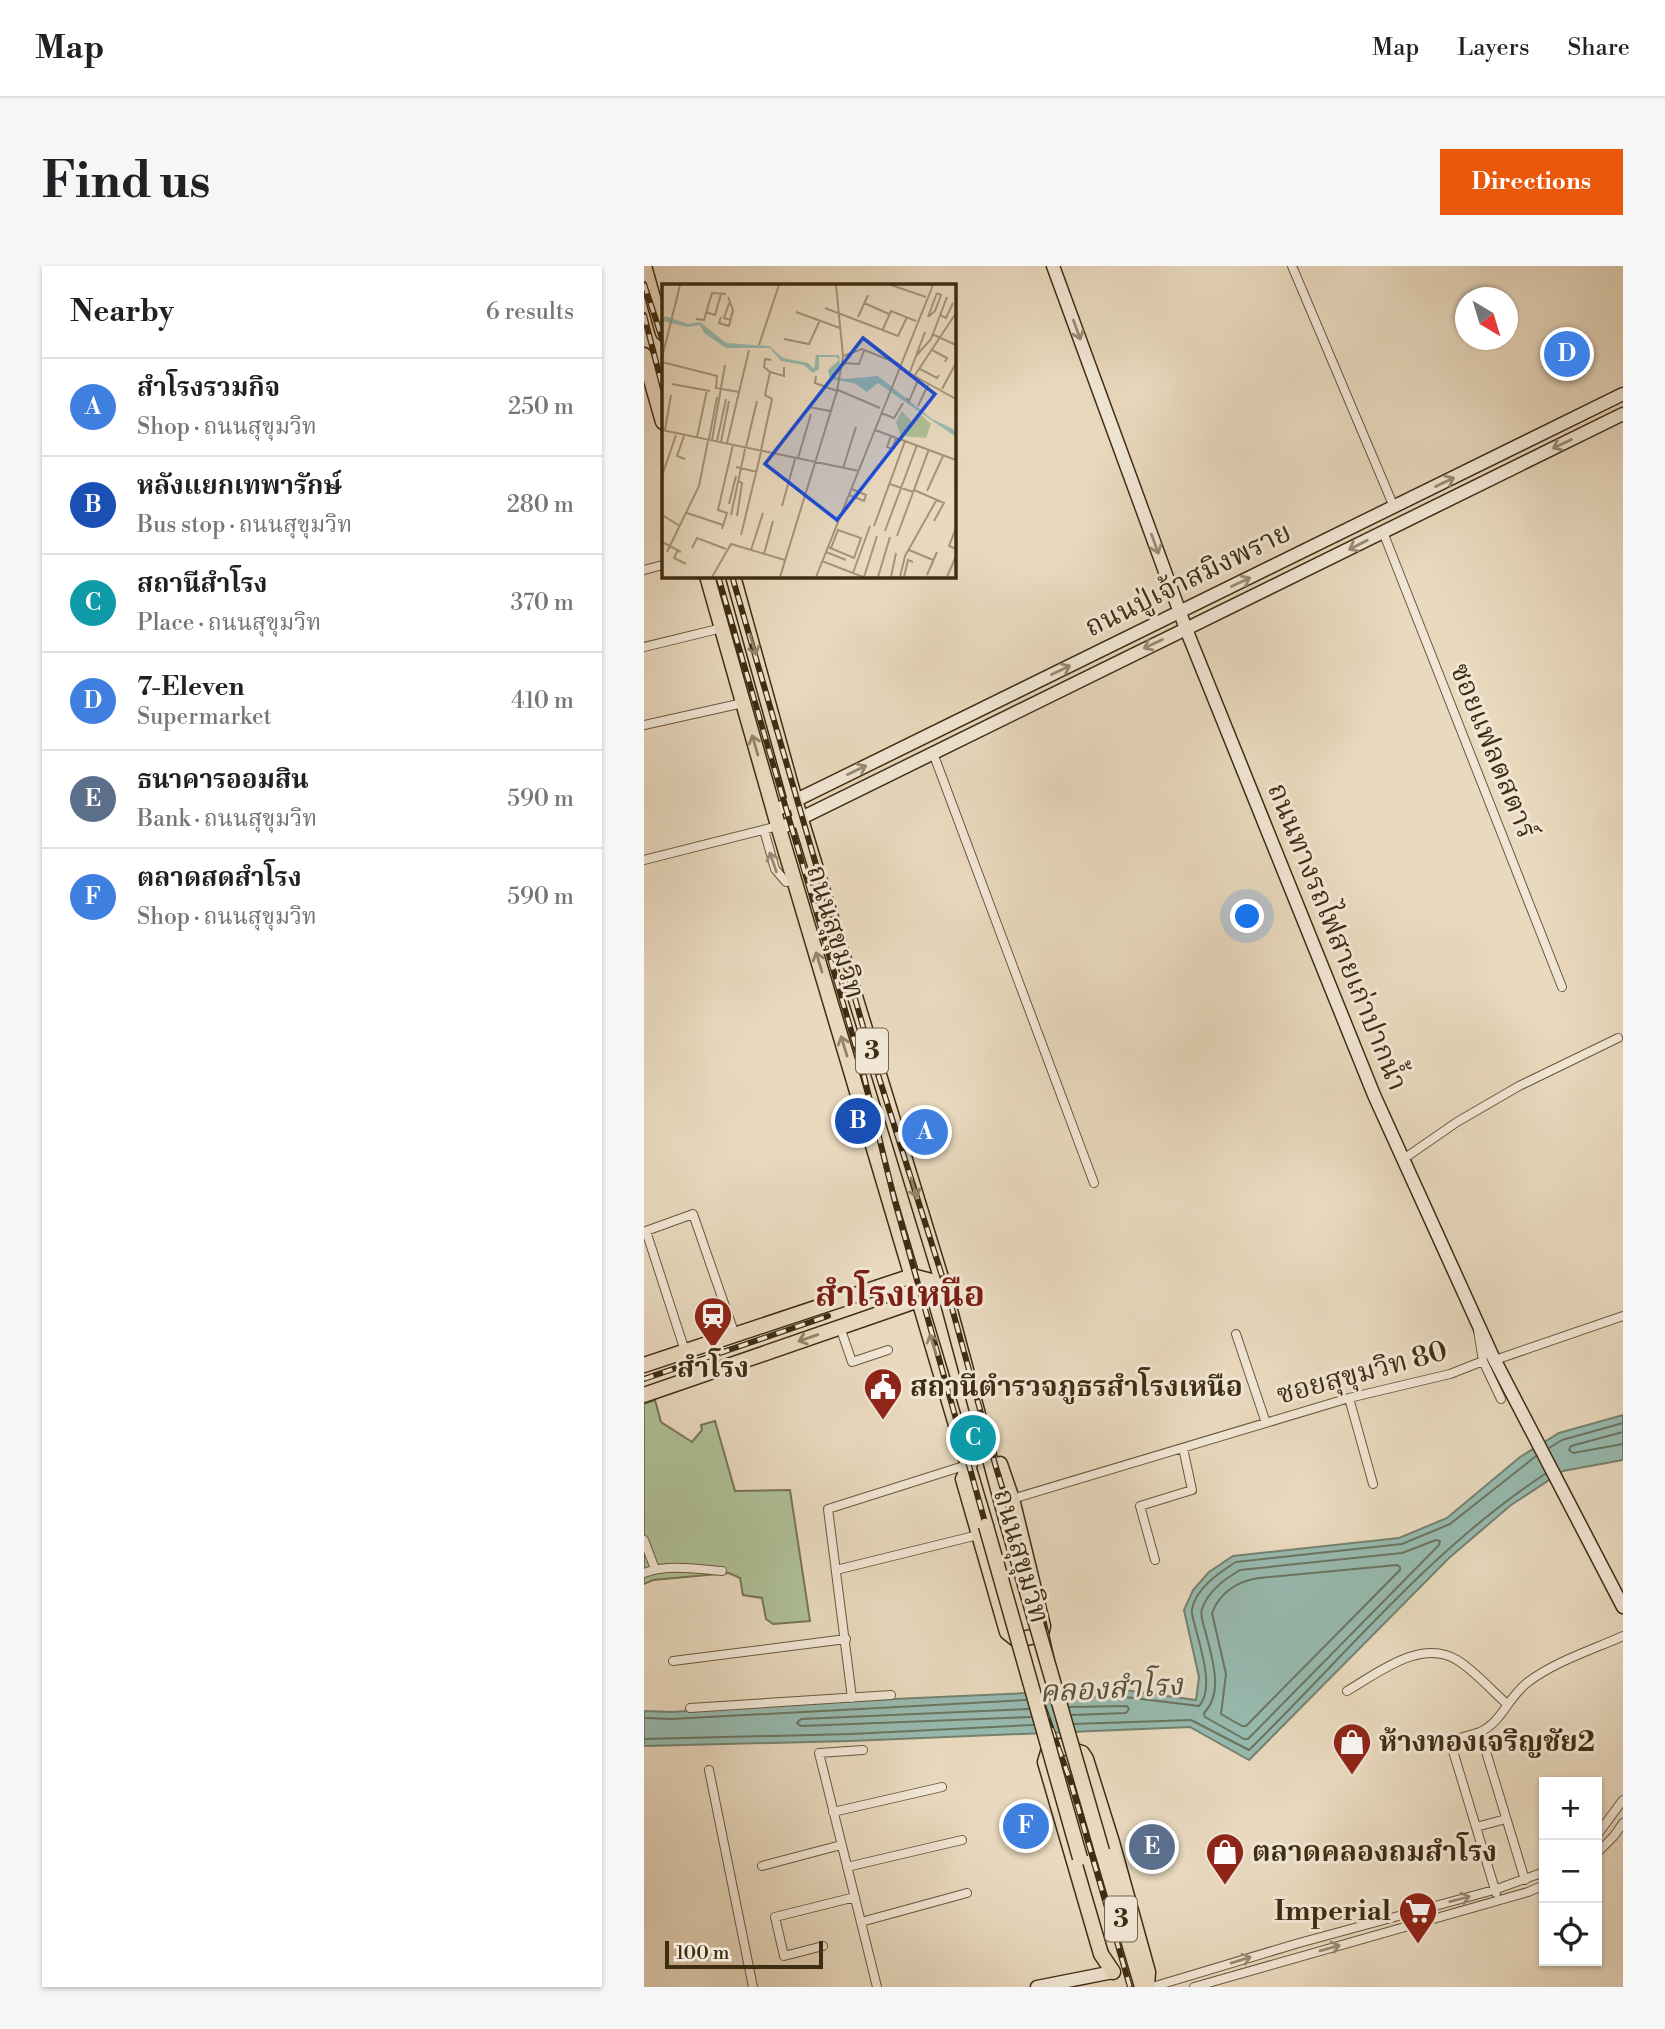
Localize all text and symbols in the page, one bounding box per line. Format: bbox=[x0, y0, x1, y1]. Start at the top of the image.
text: Map bbox=[35, 28, 104, 69]
text: Map bbox=[1372, 33, 1419, 63]
text: Layers bbox=[1457, 33, 1529, 63]
text: Share bbox=[1567, 33, 1630, 63]
button: Directions bbox=[1440, 149, 1623, 215]
text: Find us bbox=[42, 152, 211, 213]
inset map bbox=[662, 284, 956, 578]
north arrow bbox=[1455, 287, 1518, 350]
text: Nearby bbox=[70, 293, 174, 331]
text: 6 results bbox=[486, 298, 574, 326]
one-way arrow bbox=[1071, 319, 1084, 341]
pin: D bbox=[1544, 328, 1590, 380]
text: สำโรงรวมกิจ bbox=[137, 372, 280, 404]
text: A bbox=[85, 393, 101, 421]
text: 250 m bbox=[508, 393, 574, 421]
text: Shop · ถนนสุขุมวิท bbox=[137, 413, 317, 441]
one-way arrow bbox=[1552, 438, 1573, 452]
text: หลังแยกเทพารักษ์ bbox=[137, 470, 342, 502]
one-way arrow bbox=[1434, 474, 1455, 488]
text: B bbox=[84, 491, 102, 519]
text: 280 m bbox=[507, 491, 574, 519]
text: Bus stop · ถนนสุขุมวิท bbox=[137, 511, 352, 539]
street label: ถนนปู่เจ้าสมิงพราย bbox=[1079, 515, 1297, 645]
one-way arrow bbox=[1150, 532, 1162, 554]
one-way arrow bbox=[1348, 538, 1369, 552]
text: สถานีสำโรง bbox=[137, 568, 267, 600]
one-way arrow bbox=[1230, 574, 1251, 588]
text: C bbox=[85, 589, 101, 617]
text: 370 m bbox=[511, 589, 574, 617]
text: Place · ถนนสุขุมวิท bbox=[137, 609, 321, 637]
one-way arrow bbox=[747, 633, 760, 655]
one-way arrow bbox=[1143, 638, 1164, 651]
street label: ซอยแฟลตสตาร์ bbox=[1442, 658, 1544, 844]
one-way arrow bbox=[1050, 663, 1071, 676]
text: 7-Eleven bbox=[137, 671, 244, 703]
text: D bbox=[84, 687, 102, 715]
text: 410 m bbox=[511, 687, 574, 715]
text: Supermarket bbox=[137, 703, 272, 731]
one-way arrow bbox=[748, 734, 761, 756]
one-way arrow bbox=[846, 763, 867, 777]
text: ธนาคารออมสิน bbox=[137, 764, 309, 796]
street label: ถนนทางรถไฟสายเก่าปากน้ำ bbox=[1259, 777, 1419, 1096]
text: E bbox=[85, 785, 101, 813]
text: 590 m bbox=[507, 785, 574, 813]
text: Bank · ถนนสุขุมวิท bbox=[137, 805, 317, 833]
one-way arrow bbox=[766, 851, 778, 873]
street label: ถนนสุขุมวิท bbox=[798, 861, 872, 1003]
text: ตลาดสดสำโรง bbox=[137, 862, 302, 894]
text: F bbox=[85, 883, 101, 911]
text: 590 m bbox=[507, 883, 574, 911]
your location bbox=[1230, 899, 1264, 933]
text: Shop · ถนนสุขุมวิท bbox=[137, 903, 317, 931]
one-way arrow bbox=[811, 951, 824, 973]
road number: 3 bbox=[856, 1028, 888, 1073]
one-way arrow bbox=[837, 1035, 850, 1057]
pin: B bbox=[835, 1095, 881, 1147]
pin: A bbox=[902, 1106, 948, 1158]
one-way arrow bbox=[909, 1177, 922, 1199]
district label: สำโรงเหนือ bbox=[815, 1270, 985, 1317]
station icon: สำโรง bbox=[692, 1295, 734, 1350]
one-way arrow bbox=[798, 1333, 820, 1345]
one-way arrow bbox=[926, 1333, 939, 1355]
street label: ซอยสุขุมวิท 80 bbox=[1273, 1333, 1451, 1413]
place label: สำโรง bbox=[677, 1348, 749, 1386]
public building icon: สถานีตำรวจภูธรสำโรงเหนือ bbox=[862, 1366, 904, 1421]
place label: สถานีตำรวจภูธรสำโรงเหนือ bbox=[910, 1367, 1243, 1405]
pin: C bbox=[950, 1412, 996, 1464]
street label: ถนนสุขุมวิท bbox=[985, 1485, 1057, 1627]
water label: คลองสำโรง bbox=[1038, 1663, 1185, 1712]
shop icon: ห้างทองเจริญชัย2 bbox=[1331, 1721, 1373, 1776]
place label: ห้างทองเจริญชัย2 bbox=[1379, 1725, 1595, 1760]
map controls bbox=[1539, 1777, 1602, 1966]
button: + bbox=[1539, 1777, 1602, 1840]
pin: F bbox=[1003, 1800, 1049, 1852]
pin: E bbox=[1129, 1821, 1175, 1873]
shop icon: ตลาดคลองถมสำโรง bbox=[1204, 1831, 1246, 1886]
place label: ตลาดคลองถมสำโรง bbox=[1252, 1832, 1497, 1870]
button: − bbox=[1539, 1840, 1602, 1903]
supermarket icon: Imperial bbox=[1397, 1890, 1439, 1945]
one-way arrow bbox=[1449, 1892, 1471, 1905]
place label: Imperial bbox=[1274, 1894, 1391, 1929]
road number: 3 bbox=[1105, 1896, 1137, 1942]
button: locate bbox=[1539, 1903, 1602, 1966]
scale bar bbox=[665, 1938, 822, 1970]
one-way arrow bbox=[1319, 1940, 1341, 1953]
text: 100 m bbox=[676, 1941, 729, 1965]
one-way arrow bbox=[1230, 1953, 1252, 1966]

